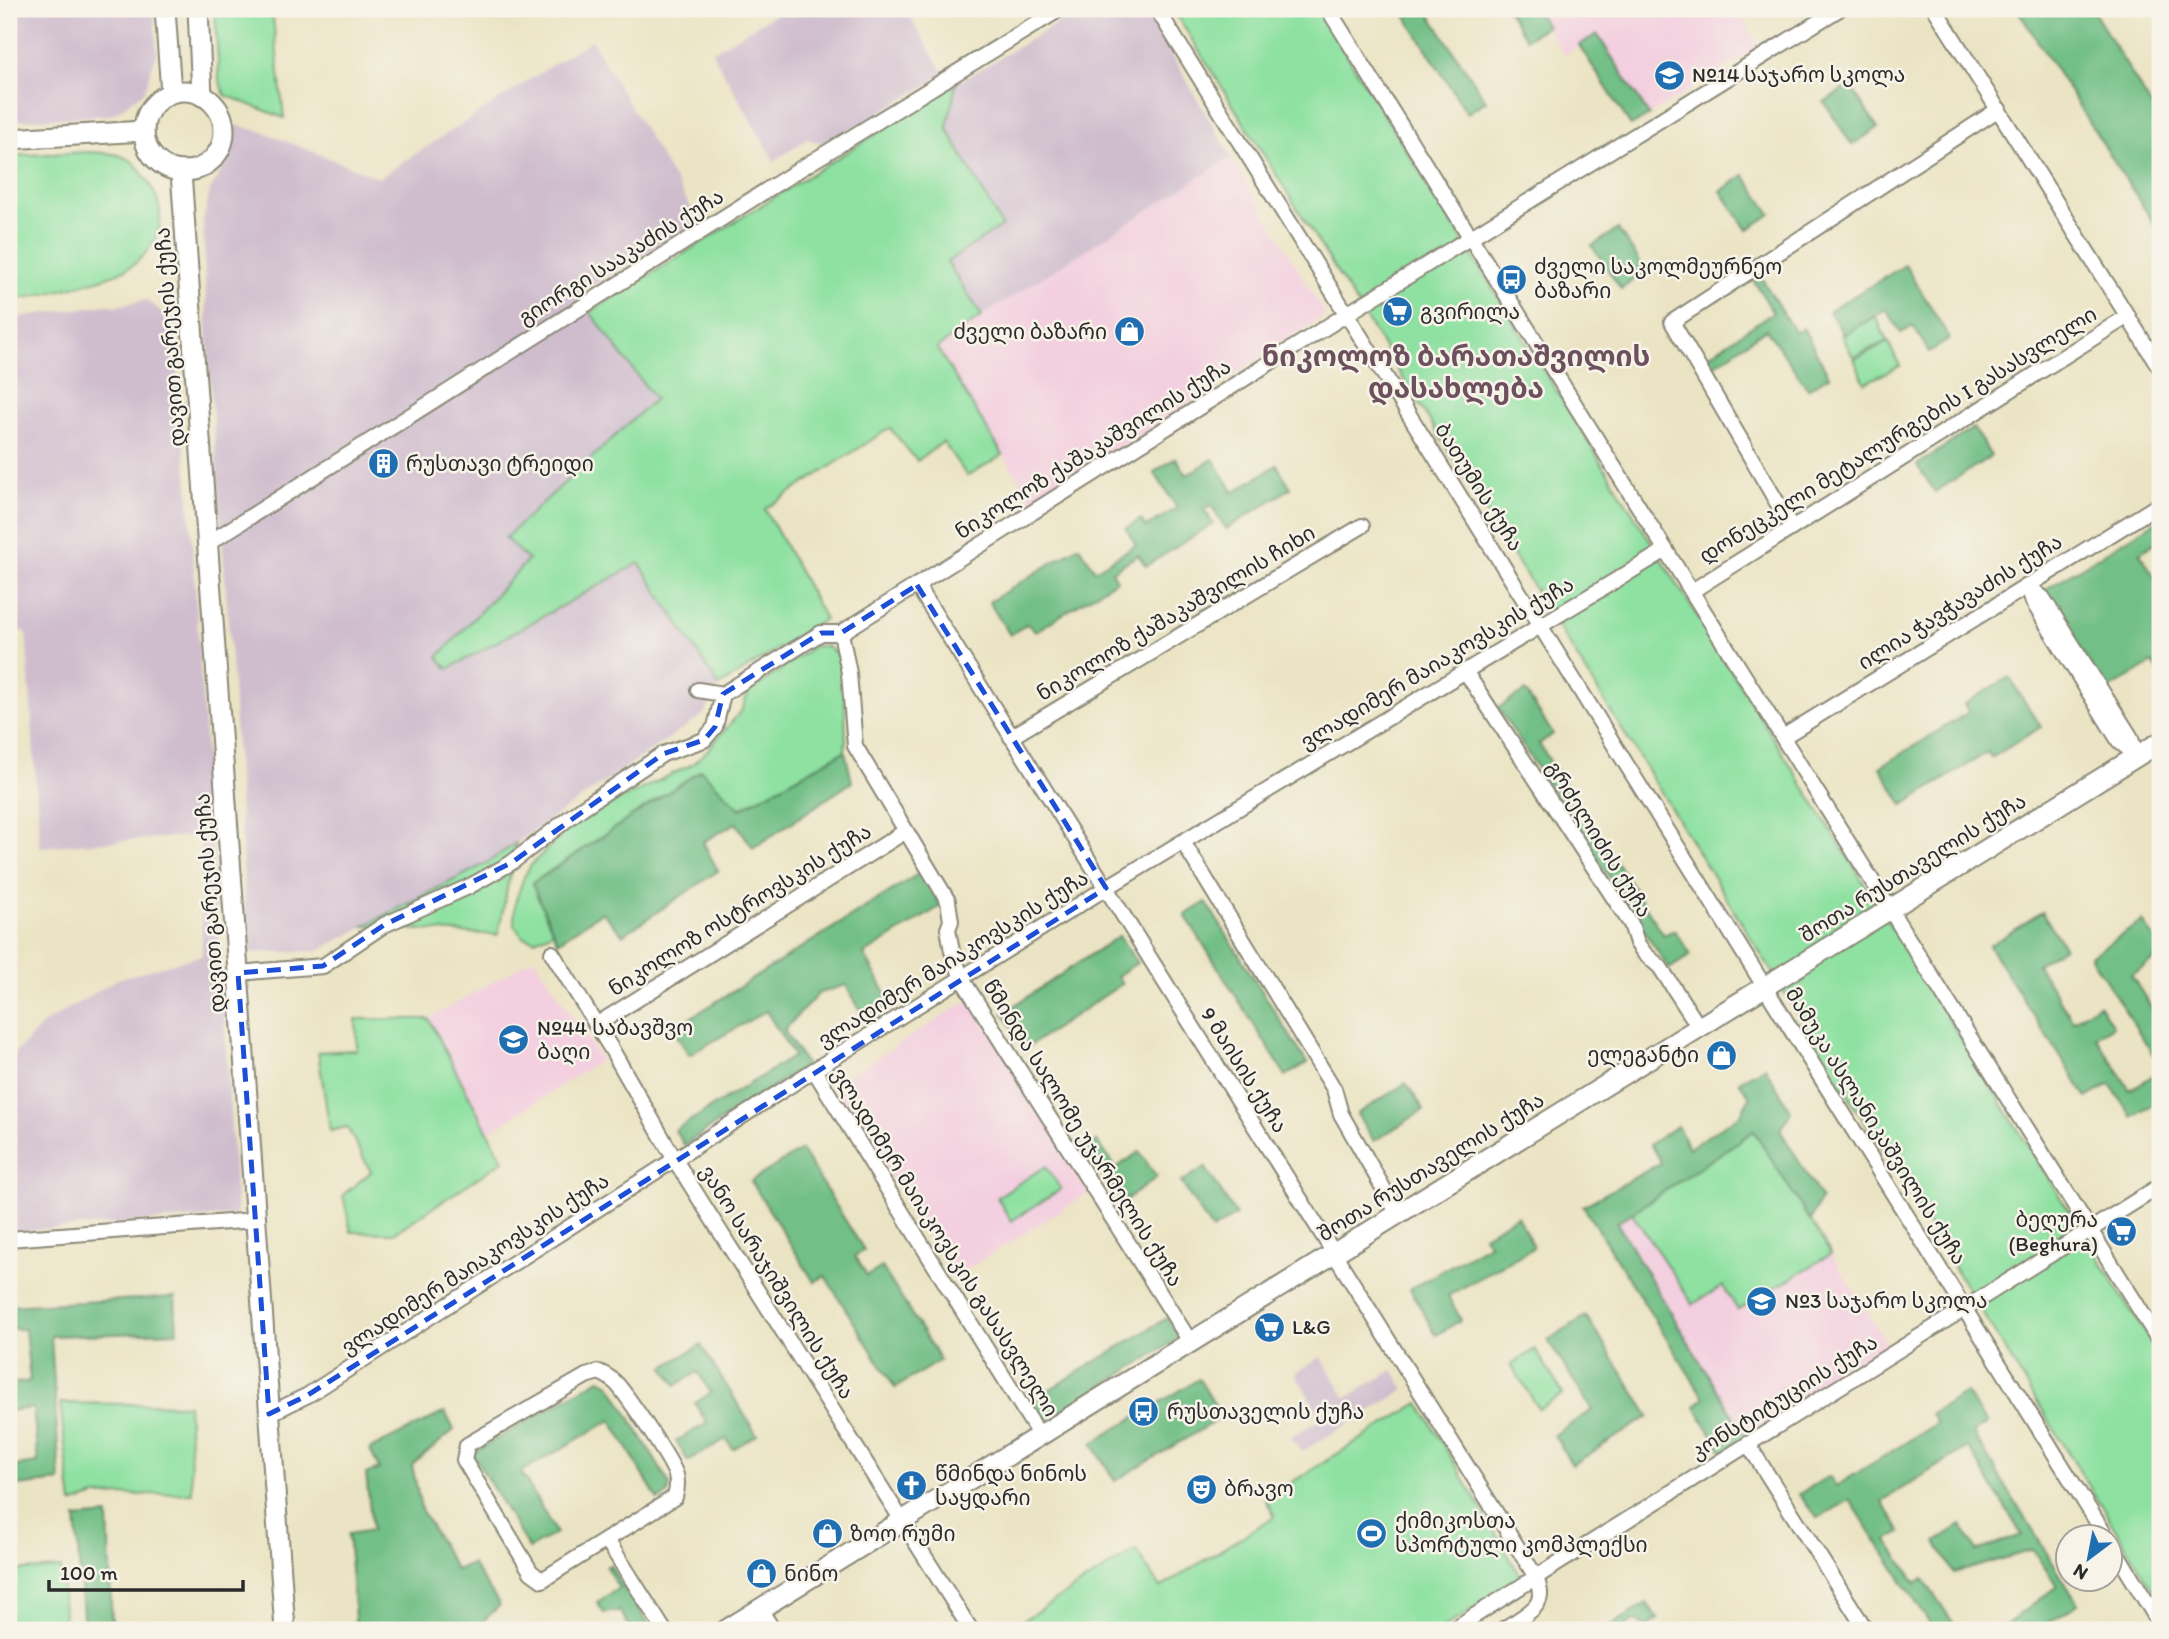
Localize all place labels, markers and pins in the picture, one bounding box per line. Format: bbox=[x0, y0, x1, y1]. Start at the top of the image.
school or university icon: №14 საჯარო სკოლა bbox=[1652, 58, 1686, 92]
place label: №14 საჯარო სკოლა bbox=[1692, 62, 1905, 88]
place label: ძველი საკოლმეურნეო ბაზარი bbox=[1534, 254, 1782, 303]
bus stop icon: ძველი საკოლმეურნეო ბაზარი bbox=[1494, 262, 1528, 296]
supermarket icon: გვირილა bbox=[1380, 295, 1414, 329]
place label: გვირილა bbox=[1420, 299, 1520, 325]
shop icon: ძველი ბაზარი bbox=[1113, 315, 1147, 349]
place label: ძველი ბაზარი bbox=[953, 319, 1107, 345]
building icon: რუსთავი ტრეიდი bbox=[366, 447, 400, 481]
place label: რუსთავი ტრეიდი bbox=[406, 451, 594, 477]
place label: №44 საბავშვო ბაღი bbox=[537, 1015, 693, 1065]
school or university icon: №44 საბავშვო ბაღი bbox=[497, 1023, 531, 1057]
shop icon: ელეგანტი bbox=[1705, 1038, 1739, 1072]
place label: ელეგანტი bbox=[1587, 1042, 1699, 1068]
place label: ბეღურა (Beghura) bbox=[2009, 1207, 2098, 1256]
supermarket icon: ბეღურა (Beghura) bbox=[2104, 1215, 2138, 1249]
school or university icon: №3 საჯარო სკოლა bbox=[1745, 1284, 1779, 1318]
place label: №3 საჯარო სკოლა bbox=[1785, 1288, 1987, 1314]
supermarket icon: L&G bbox=[1252, 1310, 1286, 1344]
place label: L&G bbox=[1292, 1314, 1331, 1339]
bus stop icon: რუსთაველის ქუჩა bbox=[1127, 1395, 1161, 1429]
place label: რუსთაველის ქუჩა bbox=[1167, 1399, 1364, 1425]
place label: წმინდა ნინოს საყდარი bbox=[935, 1461, 1087, 1511]
church icon: წმინდა ნინოს საყდარი bbox=[895, 1469, 929, 1503]
theatre icon: ბრავო bbox=[1184, 1472, 1218, 1506]
place label: ბრავო bbox=[1224, 1476, 1294, 1501]
place label: ქიმიკოსთა სპორტული კომპლექსი bbox=[1395, 1508, 1648, 1558]
sports icon: ქიმიკოსთა სპორტული კომპლექსი bbox=[1355, 1516, 1389, 1550]
shop icon: ზოო რუმი bbox=[810, 1517, 844, 1551]
place label: ზოო რუმი bbox=[850, 1521, 956, 1546]
shop icon: ნინო bbox=[744, 1557, 778, 1591]
place label: ნინო bbox=[784, 1561, 838, 1586]

